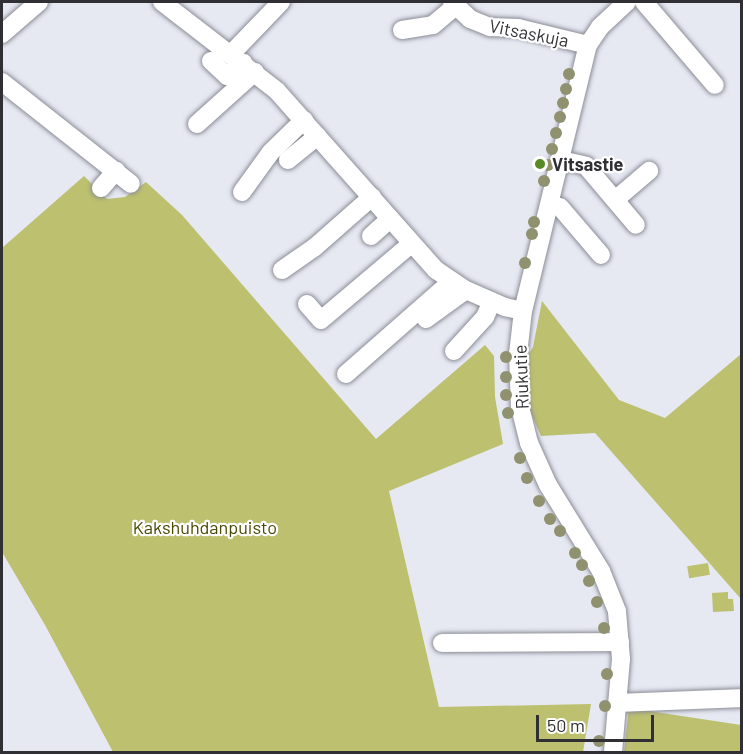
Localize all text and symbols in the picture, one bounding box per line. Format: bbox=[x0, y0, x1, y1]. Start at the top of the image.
street label: Vitsaskuja bbox=[487, 15, 571, 51]
place label: Vitsastie bbox=[552, 153, 623, 175]
marker: Vitsastie bbox=[533, 157, 547, 171]
street label: Riukutie bbox=[509, 344, 533, 410]
park label: Kakshuhdanpuisto bbox=[133, 516, 277, 538]
scale bar bbox=[539, 703, 658, 741]
text: 50 m bbox=[547, 714, 585, 736]

